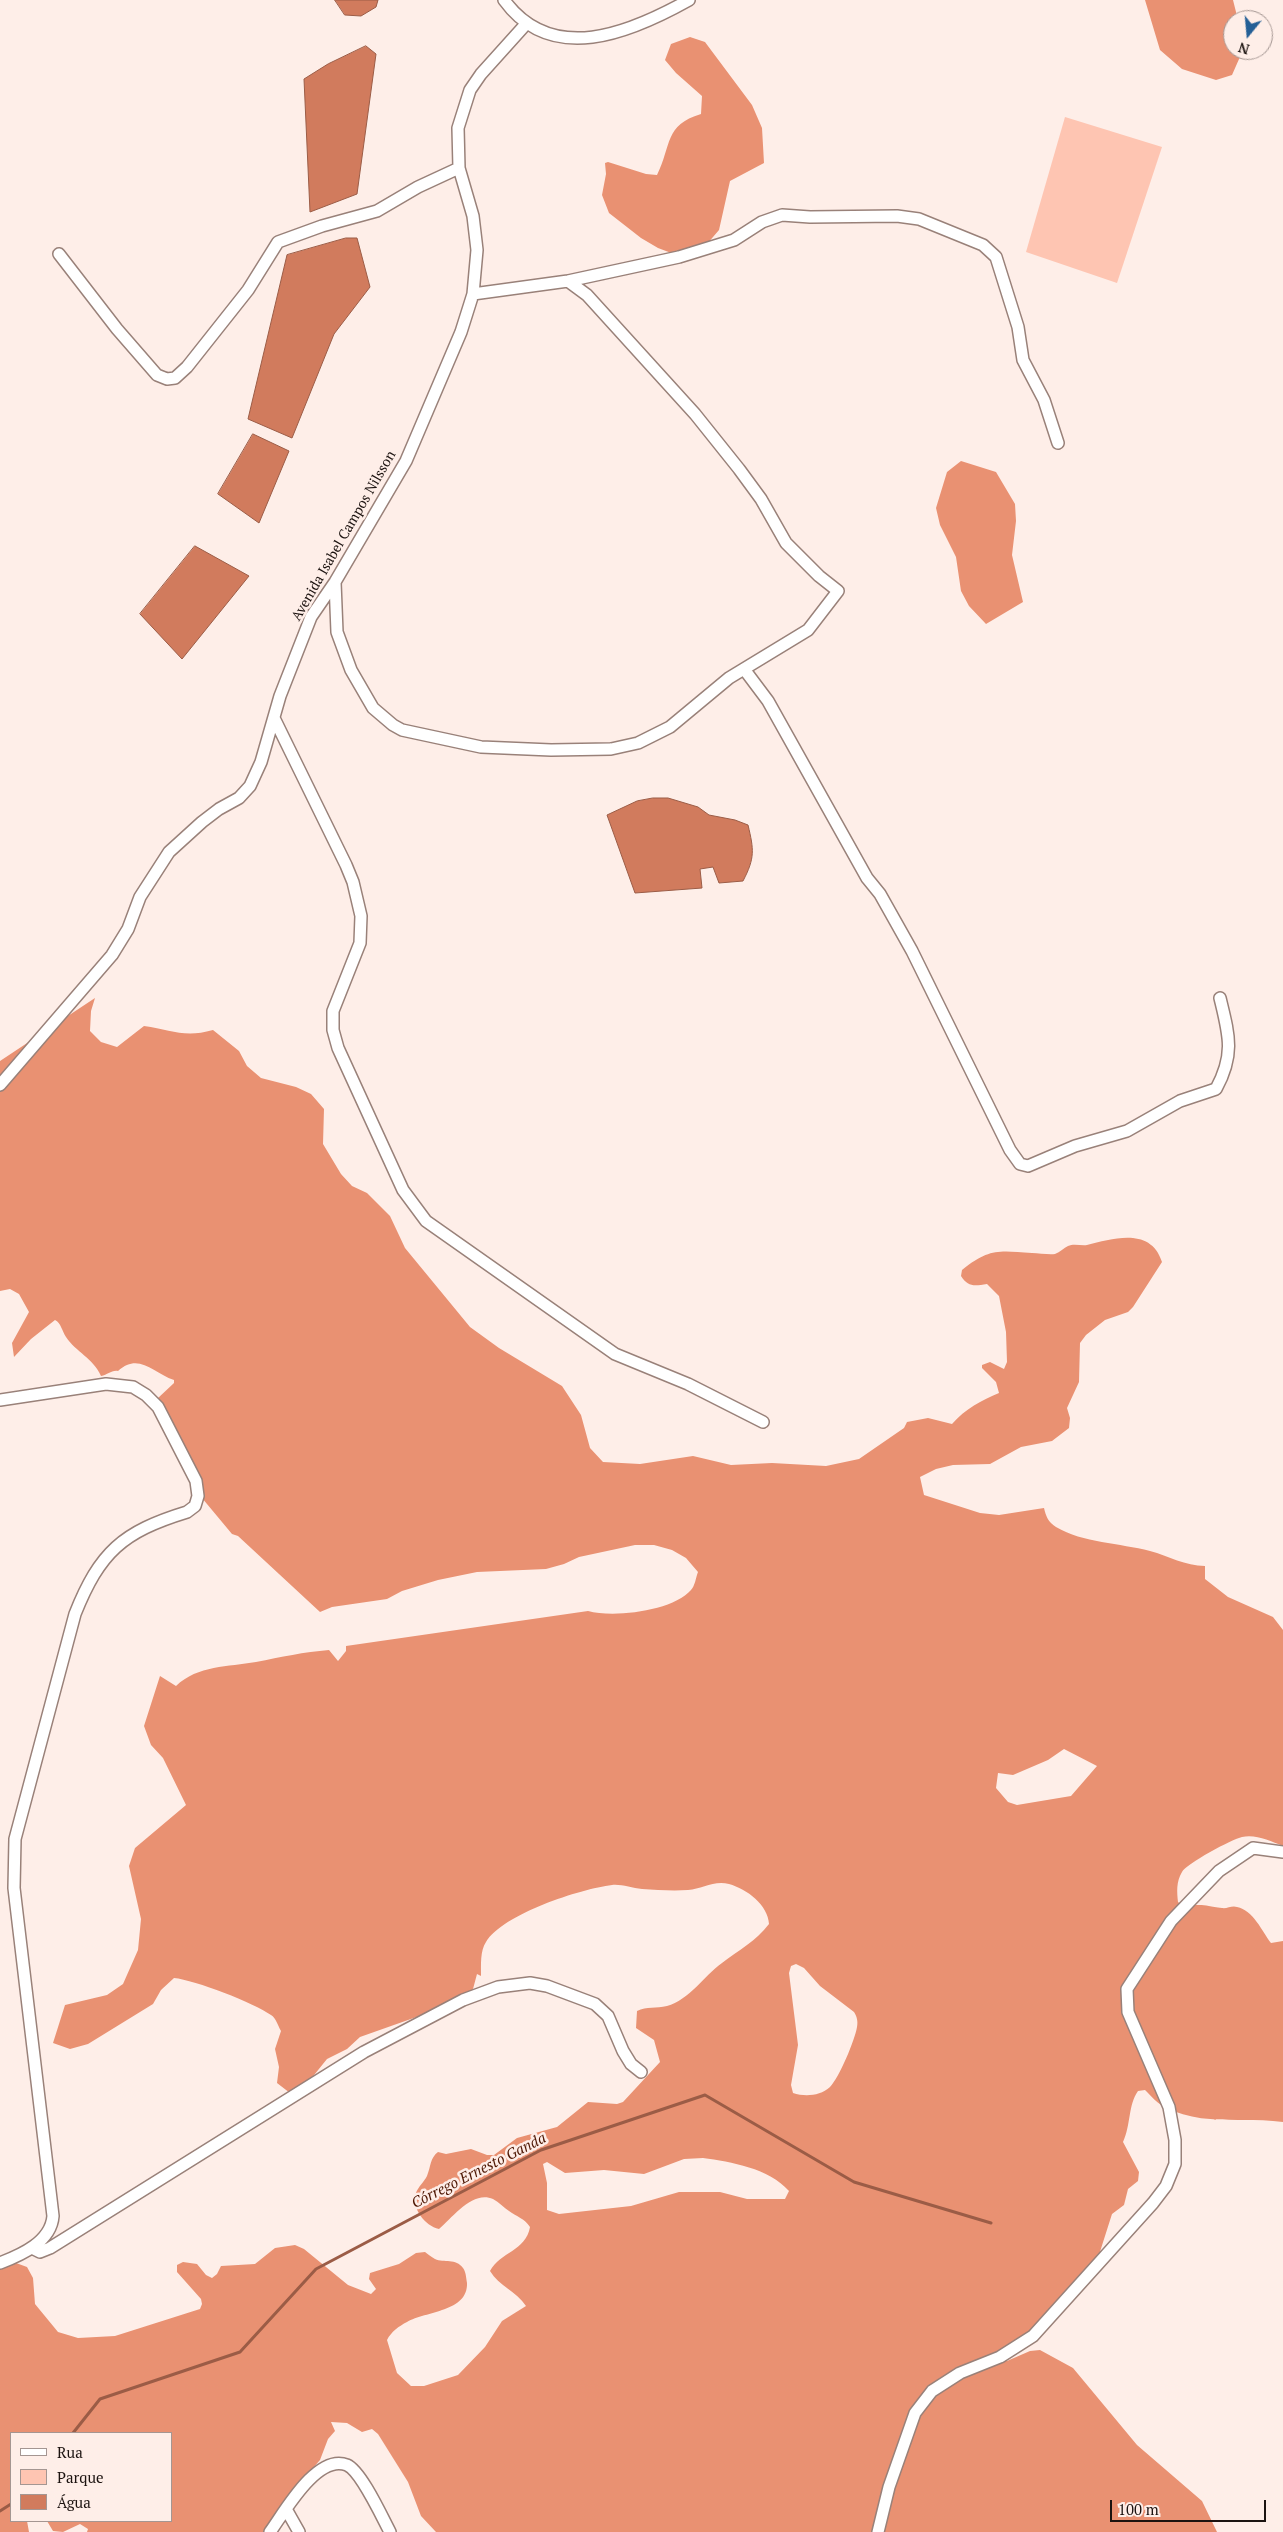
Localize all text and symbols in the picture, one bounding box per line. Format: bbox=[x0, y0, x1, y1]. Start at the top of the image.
north arrow bbox=[1223, 10, 1273, 60]
text: N bbox=[1236, 38, 1252, 60]
street label: Avenida Isabel Campos Nilsson bbox=[288, 448, 400, 624]
water label: Córrego Ernesto Ganda bbox=[409, 2129, 549, 2213]
legend bbox=[10, 2432, 172, 2522]
text: Rua bbox=[57, 2442, 83, 2462]
text: Parque bbox=[57, 2467, 104, 2487]
scale bar bbox=[1113, 2490, 1269, 2522]
text: Água bbox=[57, 2492, 91, 2512]
text: 100 m bbox=[1118, 2499, 1159, 2519]

